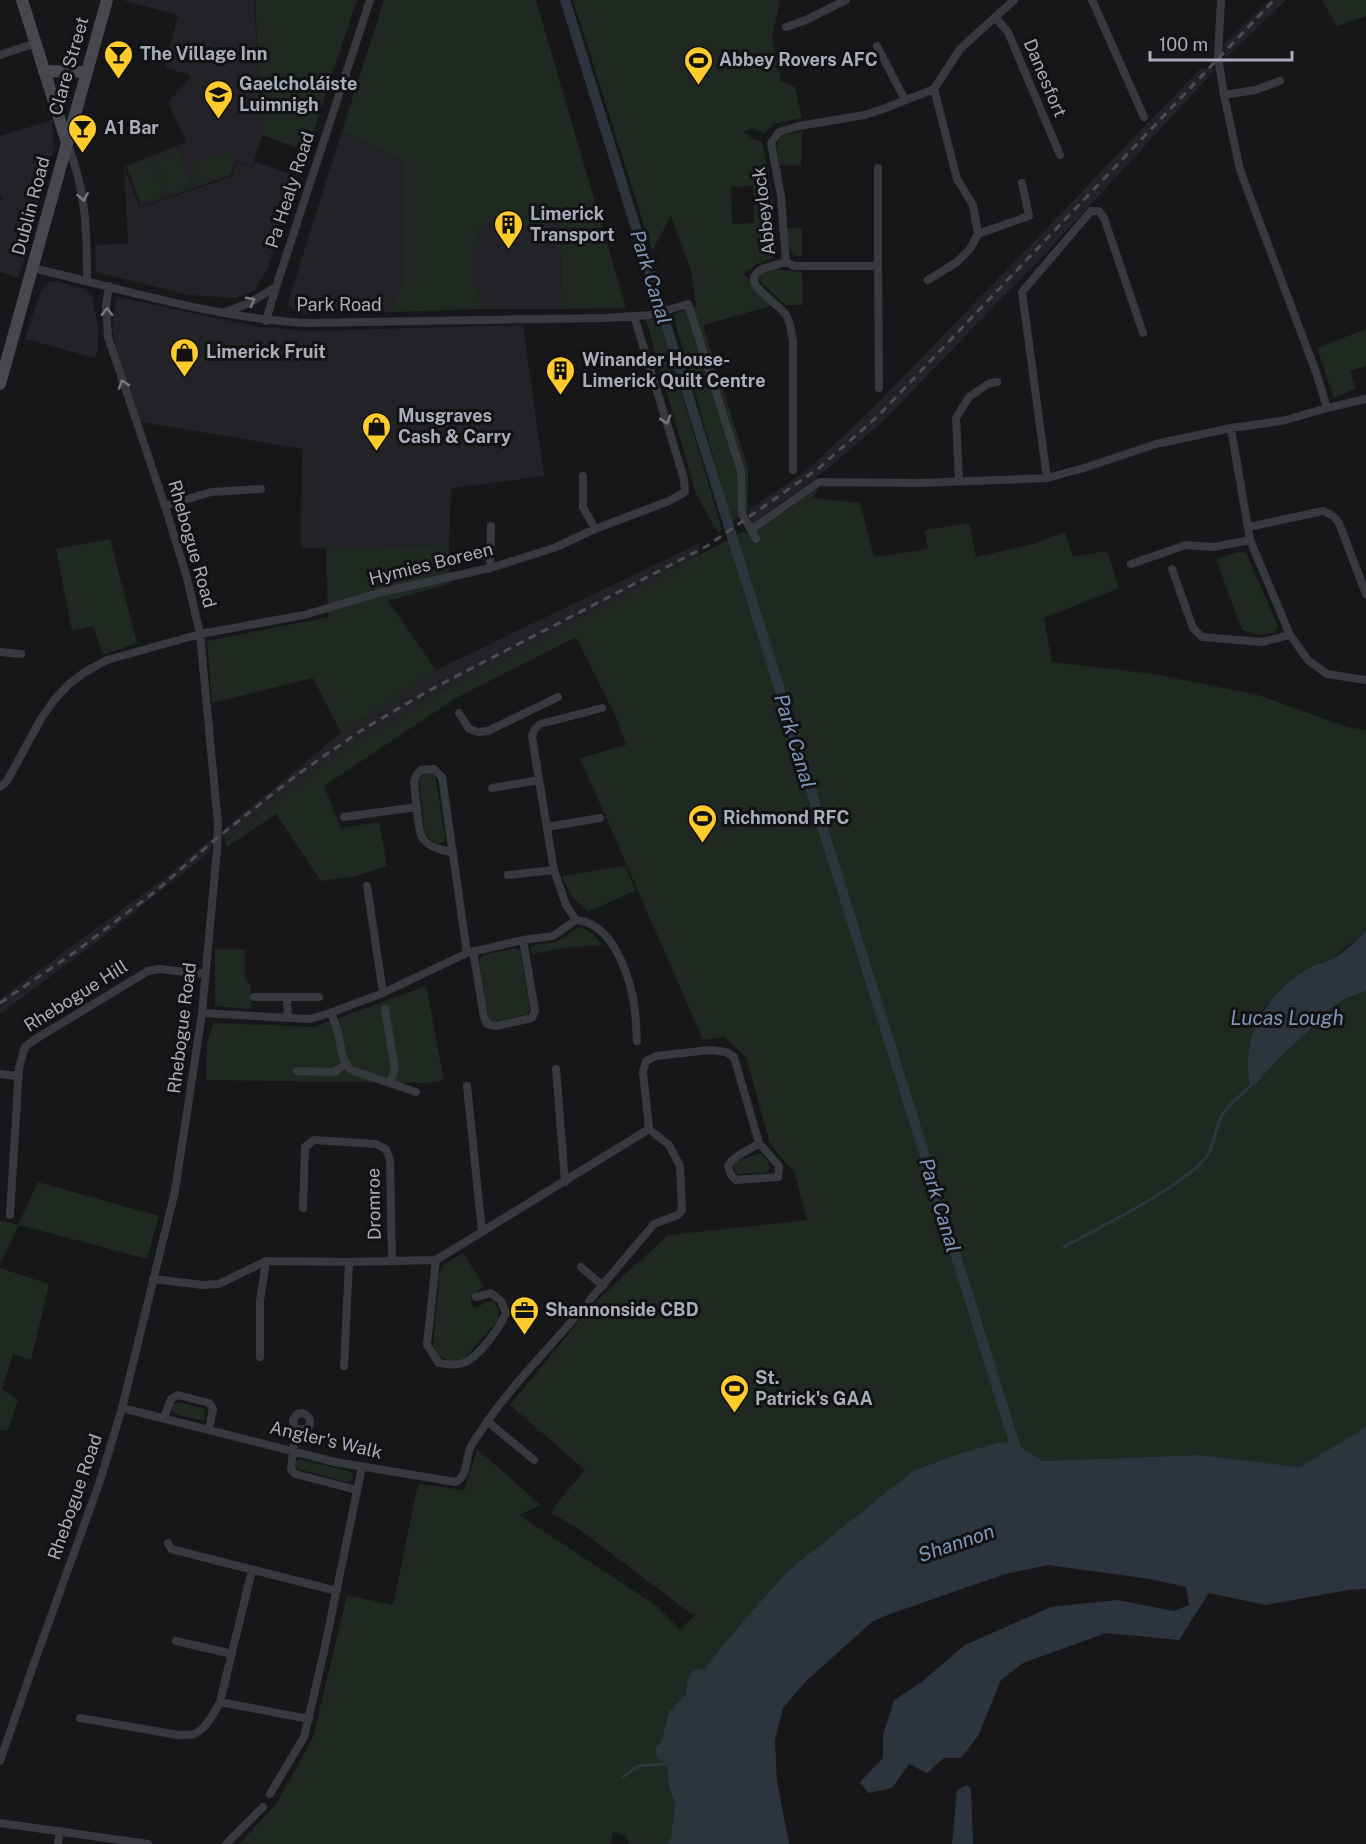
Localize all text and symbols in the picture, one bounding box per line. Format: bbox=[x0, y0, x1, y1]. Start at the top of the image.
street label: Clare Street bbox=[44, 14, 93, 118]
scale bar bbox=[1150, 24, 1292, 62]
text: 100 m bbox=[1159, 34, 1208, 55]
street label: Danesfort bbox=[1020, 35, 1071, 120]
bar icon: The Village Inn bbox=[103, 38, 135, 80]
place label: The Village Inn bbox=[140, 43, 267, 64]
sports icon: Abbey Rovers AFC bbox=[682, 44, 714, 86]
place label: Abbey Rovers AFC bbox=[719, 49, 878, 70]
place label: Gaelcholáiste Luimnigh bbox=[239, 73, 357, 115]
school or university icon: Gaelcholáiste Luimnigh bbox=[202, 78, 234, 120]
bar icon: A1 Bar bbox=[67, 112, 99, 154]
place label: A1 Bar bbox=[104, 117, 159, 138]
street label: Pa Healy Road bbox=[261, 129, 318, 251]
street label: Dublin Road bbox=[7, 154, 54, 257]
street label: Abbeylock bbox=[748, 166, 779, 256]
one-way arrow bbox=[76, 192, 89, 202]
place label: Limerick Transport bbox=[530, 203, 614, 245]
building icon: Limerick Transport bbox=[493, 208, 525, 250]
water label: Park Canal bbox=[625, 227, 677, 327]
street label: Park Road bbox=[296, 294, 382, 315]
one-way arrow bbox=[245, 297, 255, 308]
one-way arrow bbox=[100, 307, 113, 316]
shop icon: Limerick Fruit bbox=[169, 336, 201, 378]
place label: Limerick Fruit bbox=[206, 341, 326, 362]
place label: Winander House- Limerick Quilt Centre bbox=[582, 349, 766, 391]
building icon: Winander House- Limerick Quilt Centre bbox=[545, 354, 577, 396]
one-way arrow bbox=[118, 379, 131, 390]
place label: Musgraves Cash & Carry bbox=[398, 405, 511, 447]
shop icon: Musgraves Cash & Carry bbox=[361, 410, 393, 452]
one-way arrow bbox=[659, 415, 671, 425]
street label: Rhebogue Road bbox=[164, 478, 221, 610]
street label: Hymies Boreen bbox=[367, 538, 495, 589]
water label: Park Canal bbox=[769, 691, 821, 791]
sports icon: Richmond RFC bbox=[686, 802, 718, 844]
place label: Richmond RFC bbox=[723, 807, 849, 828]
street label: Rhebogue Hill bbox=[20, 955, 131, 1036]
street label: Rhebogue Road bbox=[163, 961, 200, 1095]
water label: Lucas Lough bbox=[1230, 1006, 1344, 1030]
water label: Park Canal bbox=[914, 1155, 966, 1255]
street label: Dromroe bbox=[362, 1168, 385, 1240]
office icon: Shannonside CBD bbox=[508, 1294, 540, 1336]
place label: Shannonside CBD bbox=[545, 1299, 699, 1320]
place label: St. Patrick's GAA bbox=[755, 1367, 873, 1409]
sports icon: St. Patrick's GAA bbox=[718, 1372, 750, 1414]
street label: Angler's Walk bbox=[268, 1416, 384, 1463]
street label: Rhebogue Road bbox=[43, 1431, 106, 1563]
water label: Shannon bbox=[915, 1519, 997, 1567]

